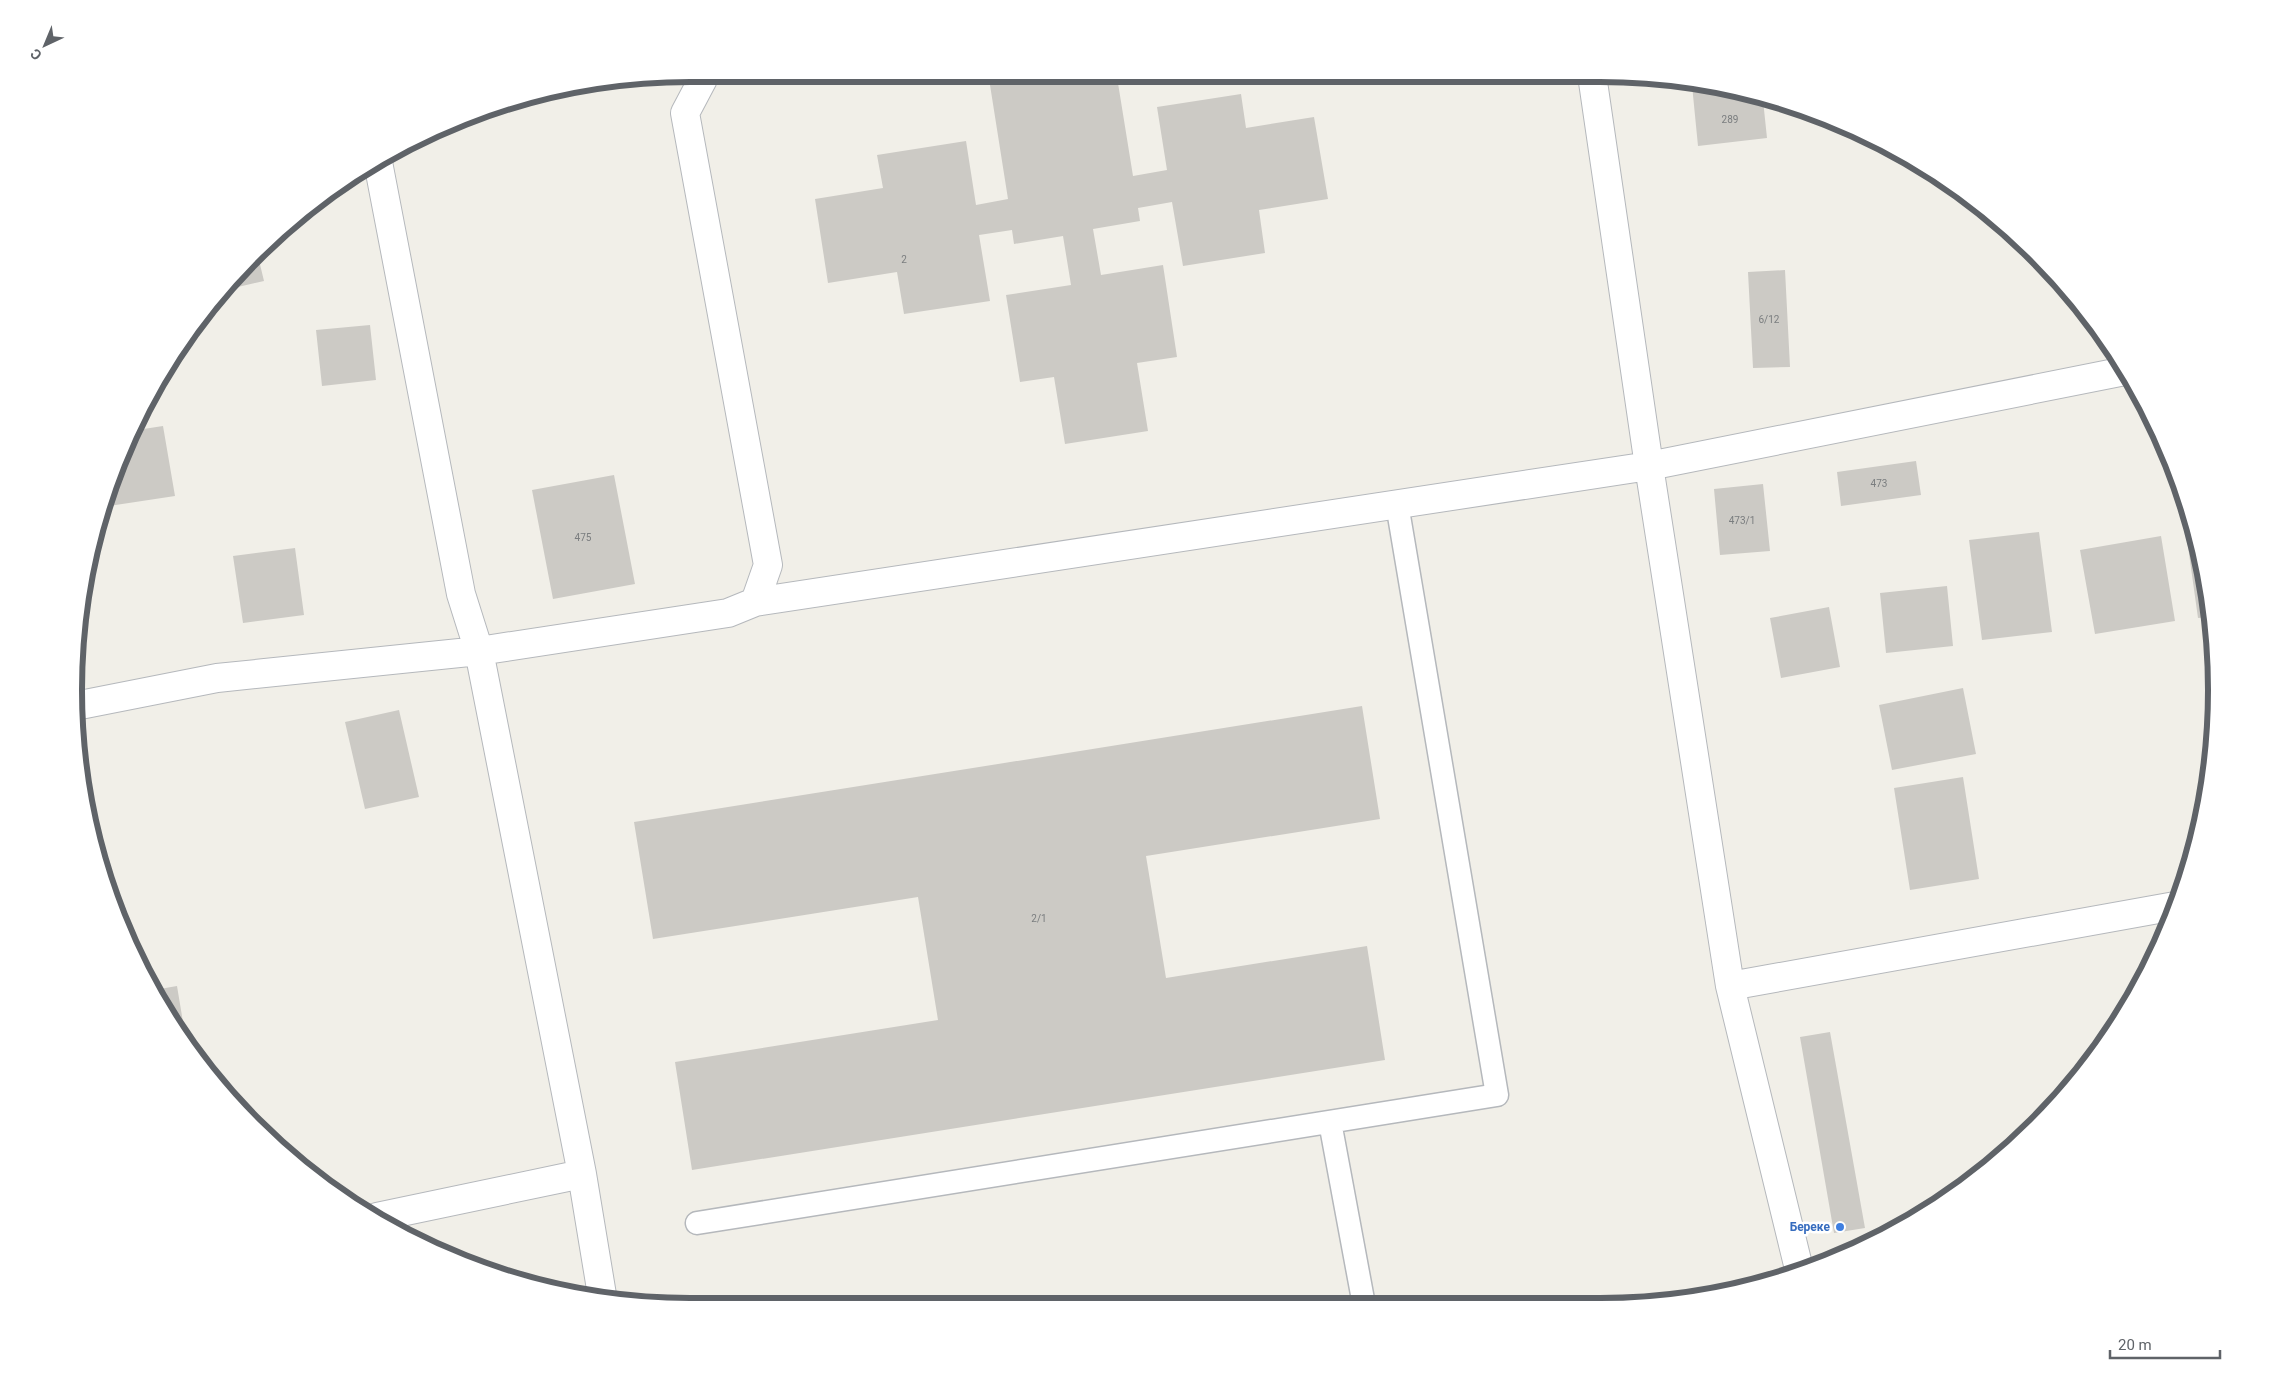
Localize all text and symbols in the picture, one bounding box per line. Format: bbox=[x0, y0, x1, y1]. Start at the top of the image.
north arrow bbox=[20, 20, 70, 70]
text: С bbox=[27, 45, 45, 63]
house number: 289 bbox=[1722, 114, 1738, 125]
house number: 2 bbox=[901, 254, 907, 265]
house number: 6/12 bbox=[1759, 314, 1780, 325]
house number: 473 bbox=[1871, 478, 1887, 489]
house number: 473/1 bbox=[1729, 515, 1755, 526]
house number: 475 bbox=[575, 532, 592, 543]
house number: 2/1 bbox=[1031, 913, 1047, 924]
place label: Береке bbox=[1790, 1220, 1831, 1234]
marker: Береке bbox=[1834, 1221, 1846, 1233]
scale bar bbox=[2110, 1328, 2220, 1360]
text: 20 m bbox=[2118, 1336, 2152, 1354]

